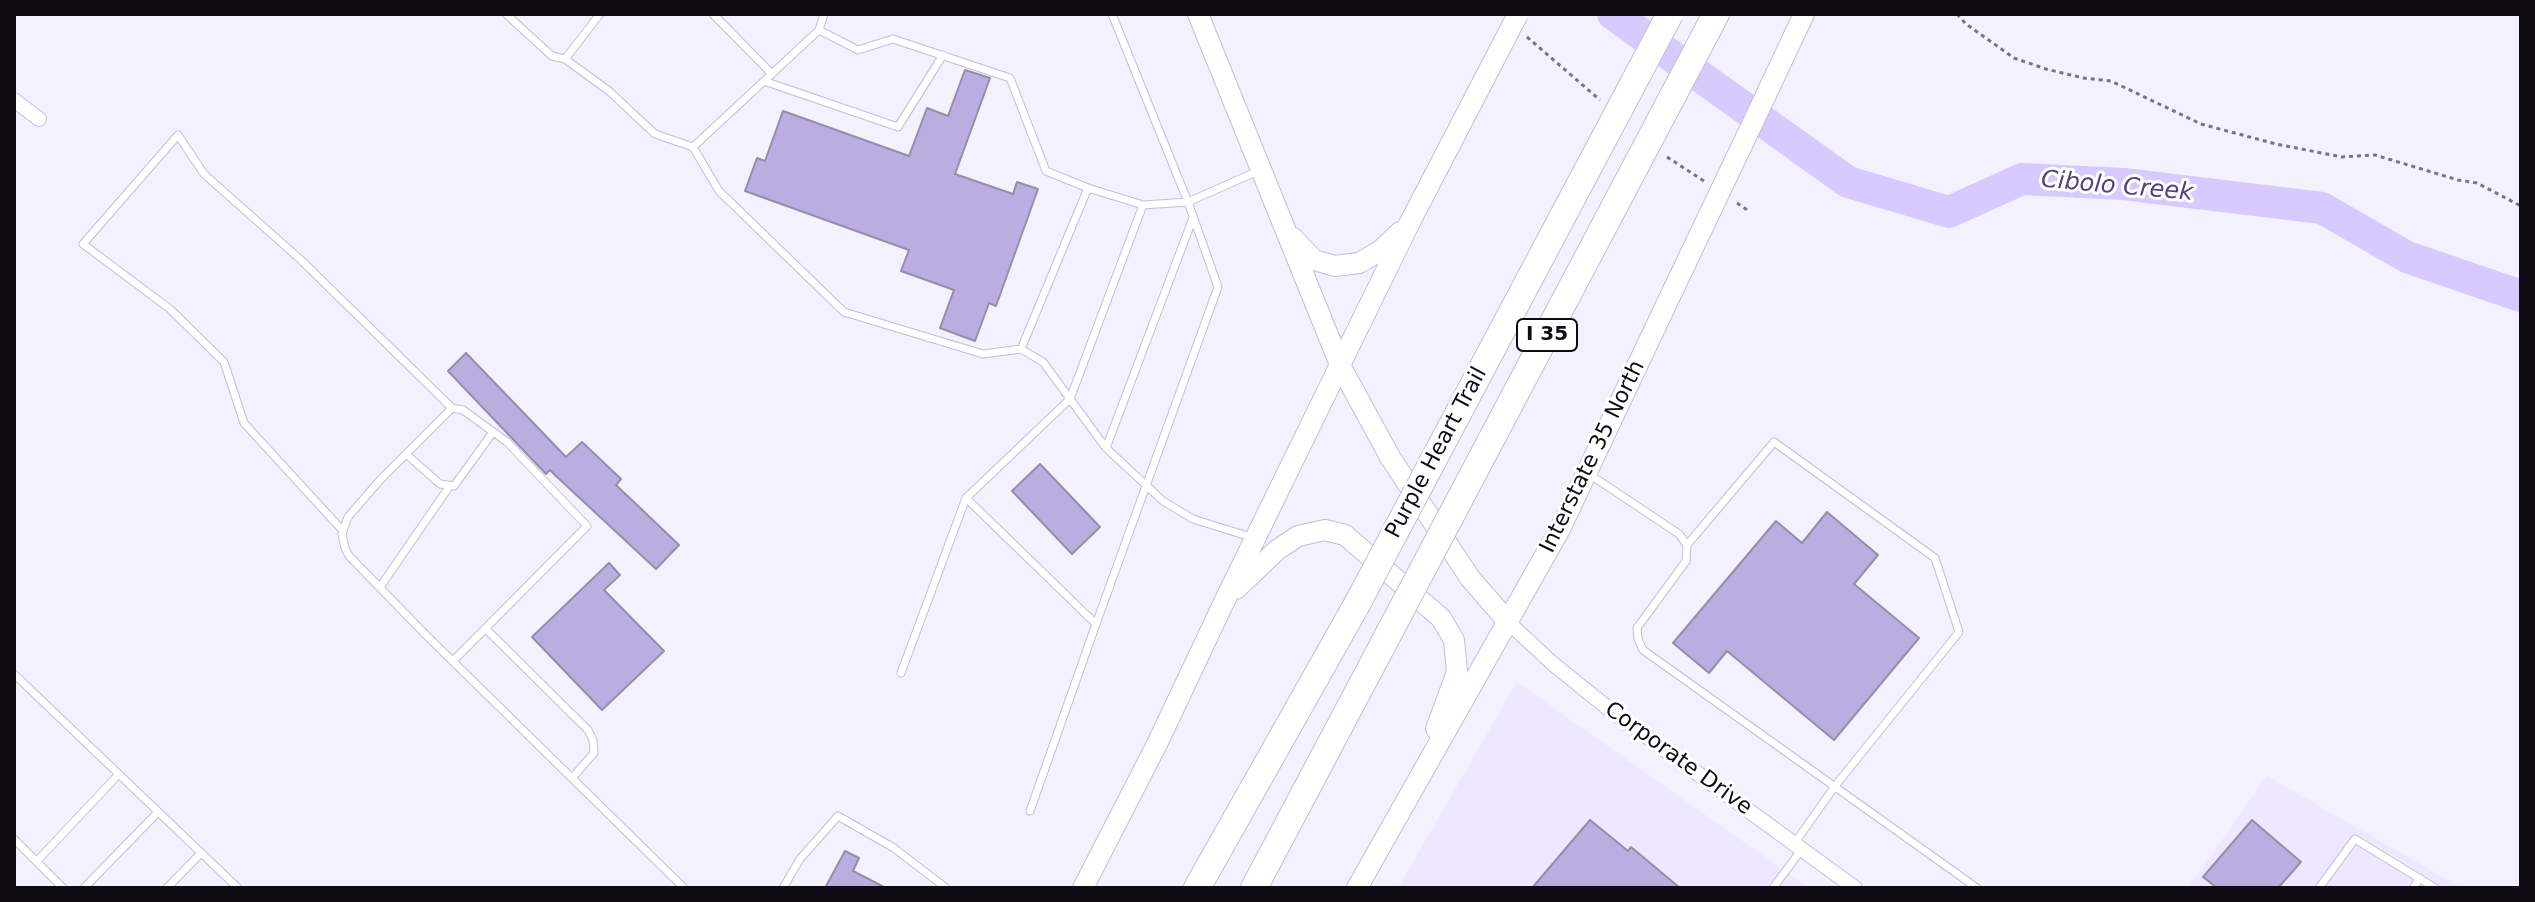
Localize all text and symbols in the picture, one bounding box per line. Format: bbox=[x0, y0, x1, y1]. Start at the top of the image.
water label: Cibolo Creek bbox=[2040, 166, 2194, 208]
road number: I 35 bbox=[1517, 319, 1577, 351]
street label: Interstate 35 North bbox=[1535, 356, 1651, 558]
street label: Purple Heart Trail bbox=[1381, 363, 1493, 543]
street label: Corporate Drive bbox=[1599, 697, 1757, 821]

